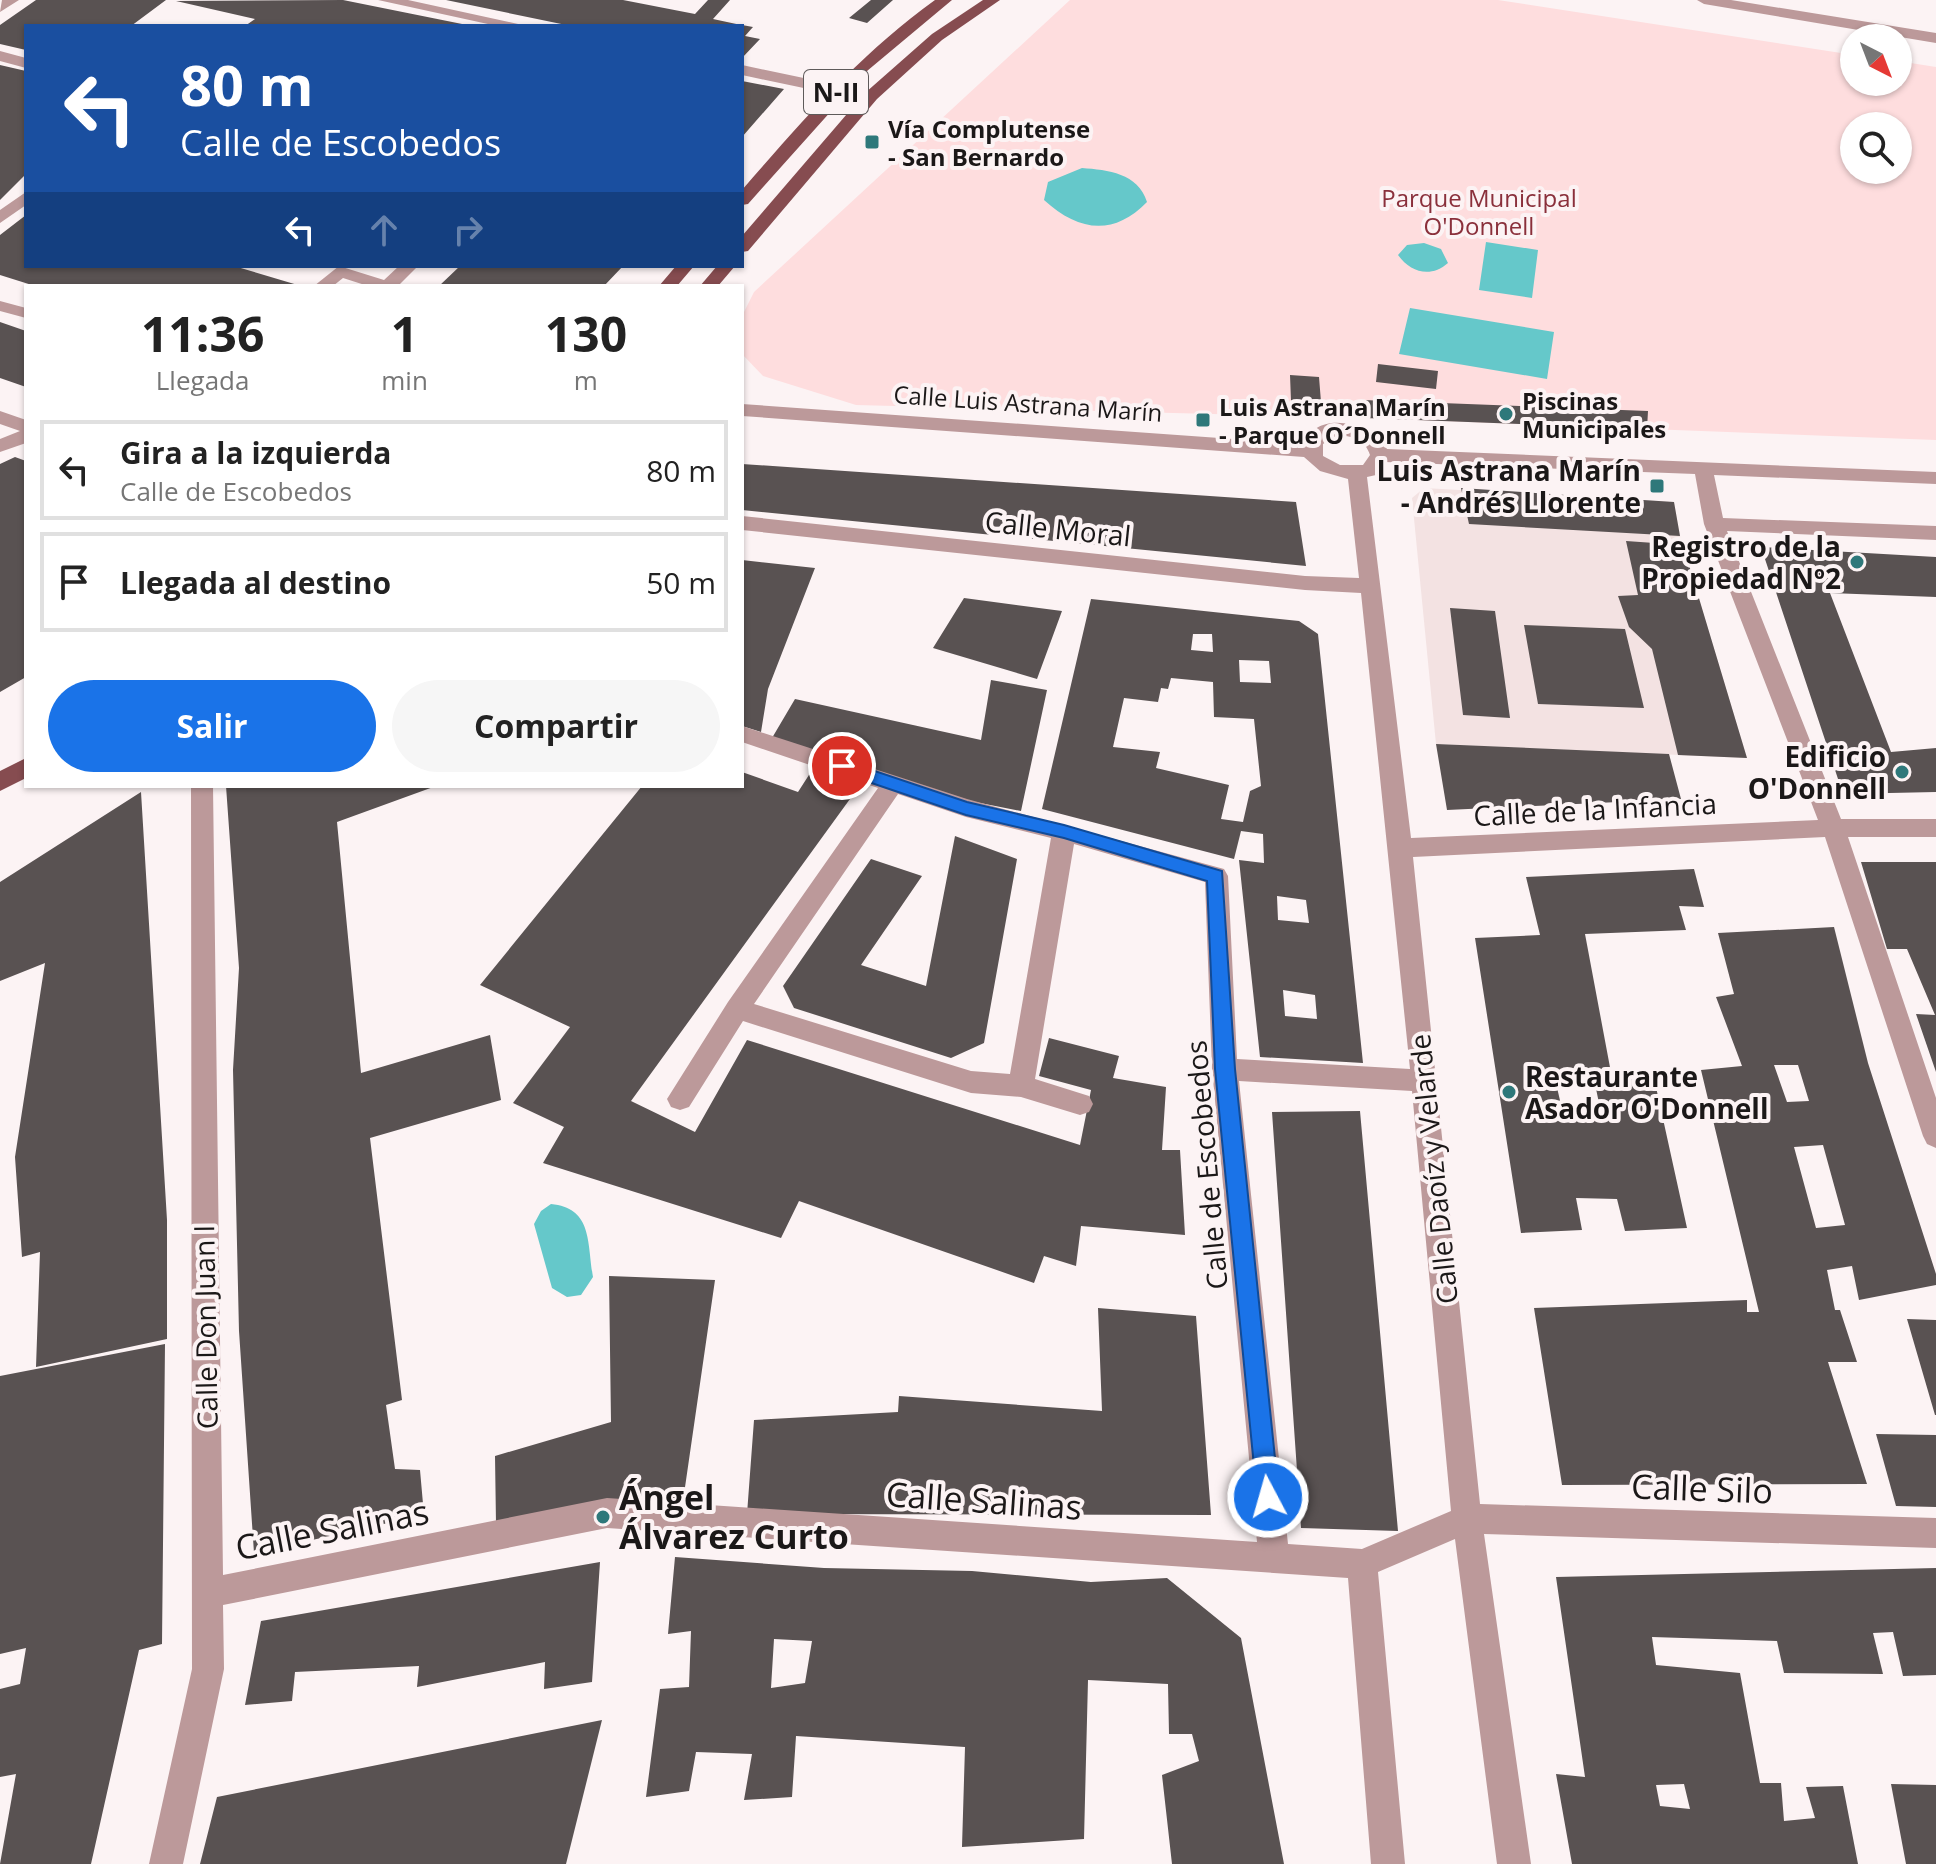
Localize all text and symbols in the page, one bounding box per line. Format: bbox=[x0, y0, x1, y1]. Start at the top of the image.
north arrow bbox=[1840, 24, 1912, 96]
map controls bbox=[1840, 24, 1912, 184]
text: 80 m bbox=[180, 46, 314, 122]
icon: left bbox=[48, 56, 152, 160]
road number: N-II bbox=[804, 70, 868, 114]
place label: Vía Complutense - San Bernardo bbox=[888, 112, 1090, 173]
button: search bbox=[1840, 112, 1912, 184]
text: Calle de Escobedos bbox=[180, 118, 501, 167]
marker: Vía Complutense - San Bernardo bbox=[863, 133, 881, 151]
park label: Parque Municipal O'Donnell bbox=[1381, 181, 1577, 242]
icon: left bbox=[278, 208, 322, 252]
icon: ahead bbox=[362, 208, 406, 252]
icon: right bbox=[446, 208, 490, 252]
text: 11:36 bbox=[141, 301, 264, 366]
text: 1 bbox=[391, 301, 418, 366]
text: 130 bbox=[545, 301, 627, 366]
text: Llegada bbox=[156, 362, 249, 398]
text: min bbox=[381, 362, 428, 398]
text: m bbox=[574, 362, 598, 398]
street label: Calle Luis Astrana Marín bbox=[892, 377, 1164, 429]
place label: Piscinas Municipales bbox=[1522, 384, 1666, 445]
place label: Luis Astrana Marín - Parque O´Donnell bbox=[1219, 390, 1446, 451]
marker: Piscinas Municipales bbox=[1497, 405, 1515, 423]
marker: Luis Astrana Marín - Parque O´Donnell bbox=[1194, 411, 1212, 429]
text: Gira a la izquierda bbox=[120, 432, 392, 473]
icon: left bbox=[52, 448, 96, 492]
text: 80 m bbox=[646, 450, 716, 491]
place label: Luis Astrana Marín - Andrés Llorente bbox=[1376, 451, 1641, 521]
text: Calle de Escobedos bbox=[120, 473, 352, 509]
marker: Luis Astrana Marín - Andrés Llorente bbox=[1648, 477, 1666, 495]
street label: Calle Moral bbox=[983, 501, 1133, 555]
place label: Registro de la Propiedad Nº2 bbox=[1641, 527, 1841, 597]
marker: Registro de la Propiedad Nº2 bbox=[1848, 553, 1866, 571]
icon: arrive bbox=[52, 560, 96, 604]
text: Llegada al destino bbox=[120, 562, 391, 603]
text: 50 m bbox=[646, 562, 716, 603]
button: Salir bbox=[48, 680, 376, 772]
button: Compartir bbox=[392, 680, 720, 772]
pin bbox=[808, 732, 876, 800]
place label: Edificio O'Donnell bbox=[1748, 737, 1886, 807]
icon: arrive bbox=[820, 744, 864, 788]
marker: Edificio O'Donnell bbox=[1893, 763, 1911, 781]
street label: Calle de la Infancia bbox=[1472, 784, 1718, 834]
street label: Calle Daoíz y Velarde bbox=[1400, 1032, 1466, 1306]
street label: Calle de Escobedos bbox=[1176, 1039, 1236, 1291]
place label: Restaurante Asador O'Donnell bbox=[1525, 1057, 1768, 1127]
marker: Restaurante Asador O'Donnell bbox=[1500, 1083, 1518, 1101]
street label: Calle Don Juan I bbox=[184, 1224, 226, 1430]
position arrow bbox=[1226, 1455, 1310, 1539]
street label: Calle Silo bbox=[1630, 1463, 1774, 1513]
street label: Calle Salinas bbox=[885, 1470, 1083, 1530]
place label: Ángel Álvarez Curto bbox=[619, 1474, 849, 1559]
street label: Calle Salinas bbox=[231, 1488, 433, 1570]
marker: Ángel Álvarez Curto bbox=[594, 1508, 612, 1526]

